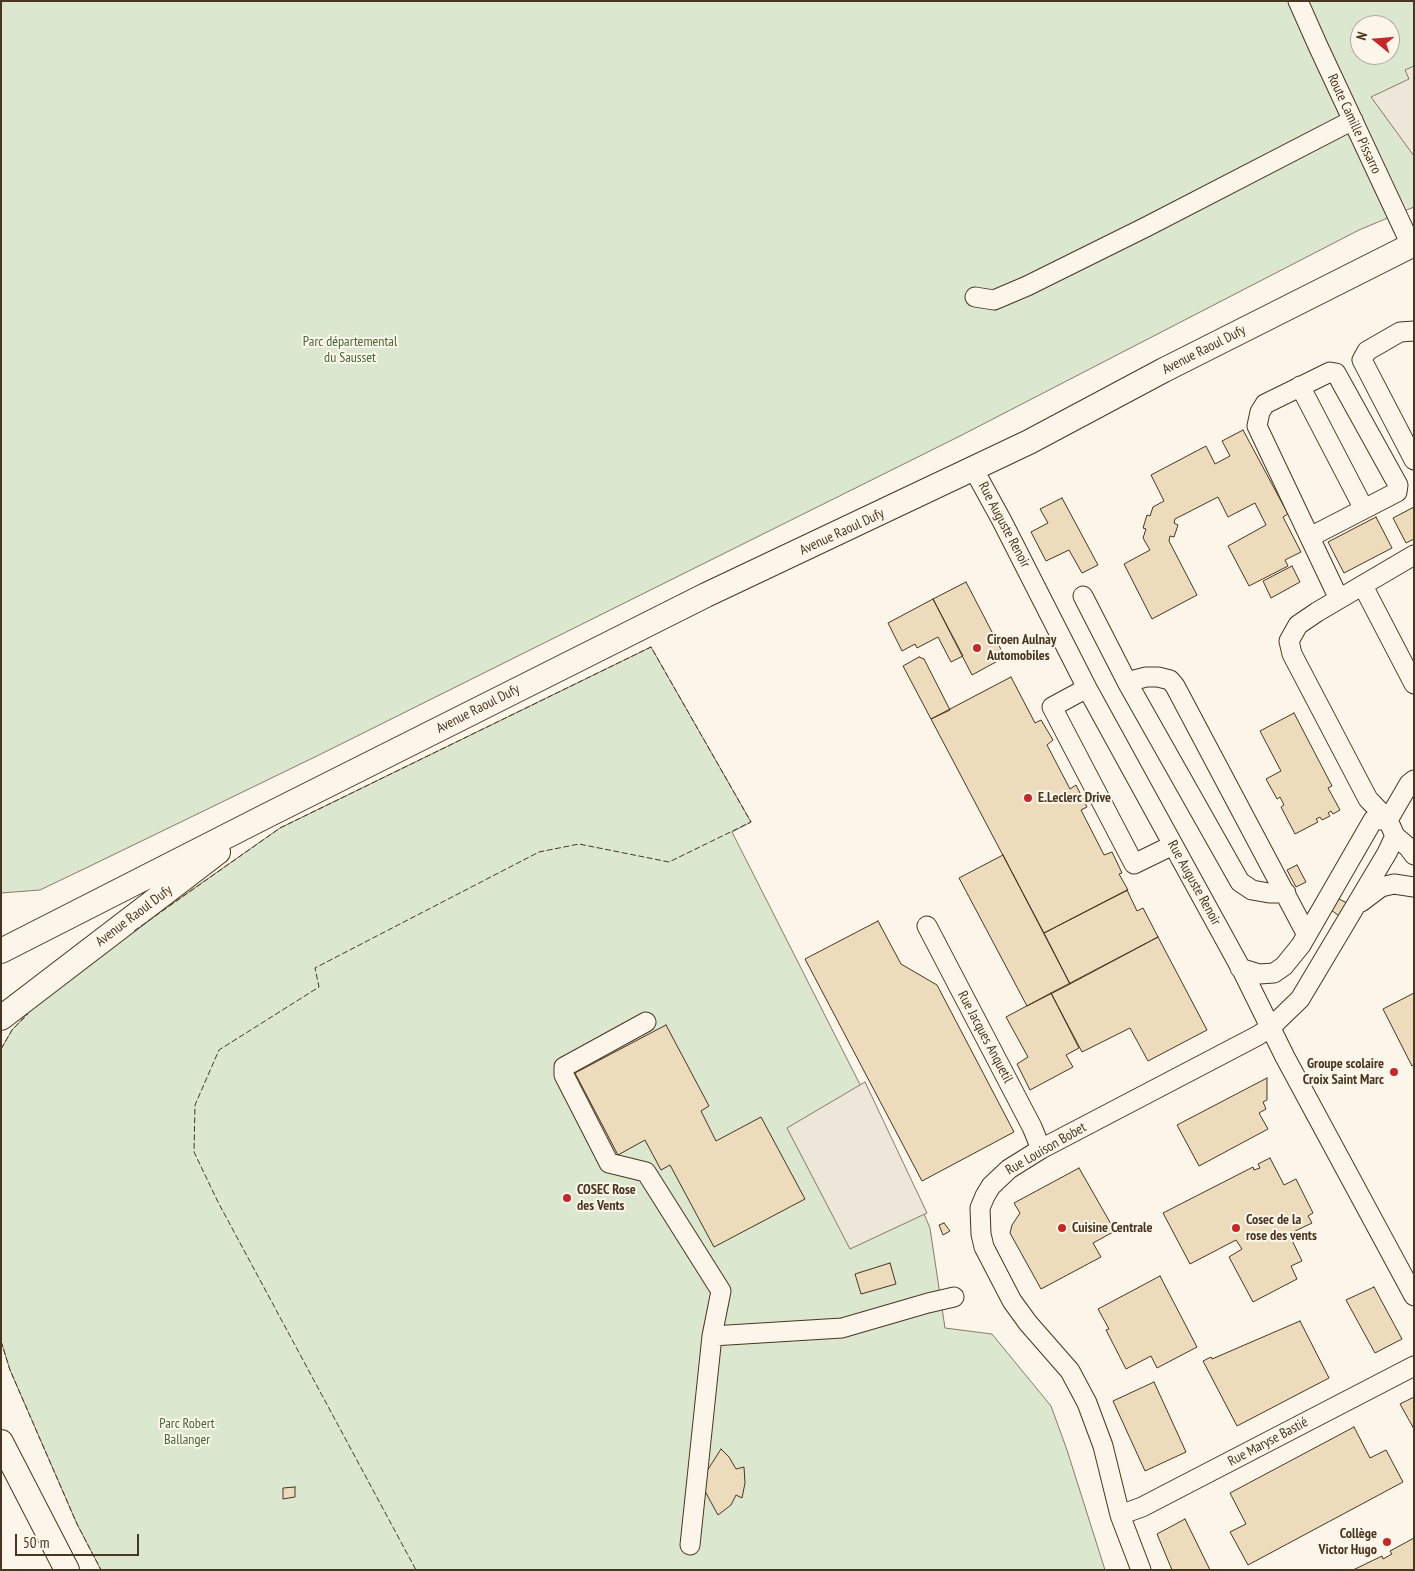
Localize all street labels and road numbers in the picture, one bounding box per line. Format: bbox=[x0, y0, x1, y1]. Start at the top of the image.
street label: Route Camille Pissarro bbox=[1324, 71, 1384, 177]
street label: Avenue Raoul Dufy bbox=[1159, 322, 1249, 378]
street label: Rue Auguste Renoir bbox=[974, 479, 1034, 571]
street label: Avenue Raoul Dufy bbox=[797, 505, 887, 559]
street label: Avenue Raoul Dufy bbox=[433, 681, 523, 737]
street label: Rue Auguste Renoir bbox=[1164, 838, 1224, 928]
street label: Avenue Raoul Dufy bbox=[92, 882, 176, 950]
street label: Rue Jacques Anquetil bbox=[954, 988, 1016, 1086]
street label: Rue Louison Bobet bbox=[1003, 1119, 1089, 1179]
street label: Rue Maryse Bastié bbox=[1225, 1414, 1311, 1470]

